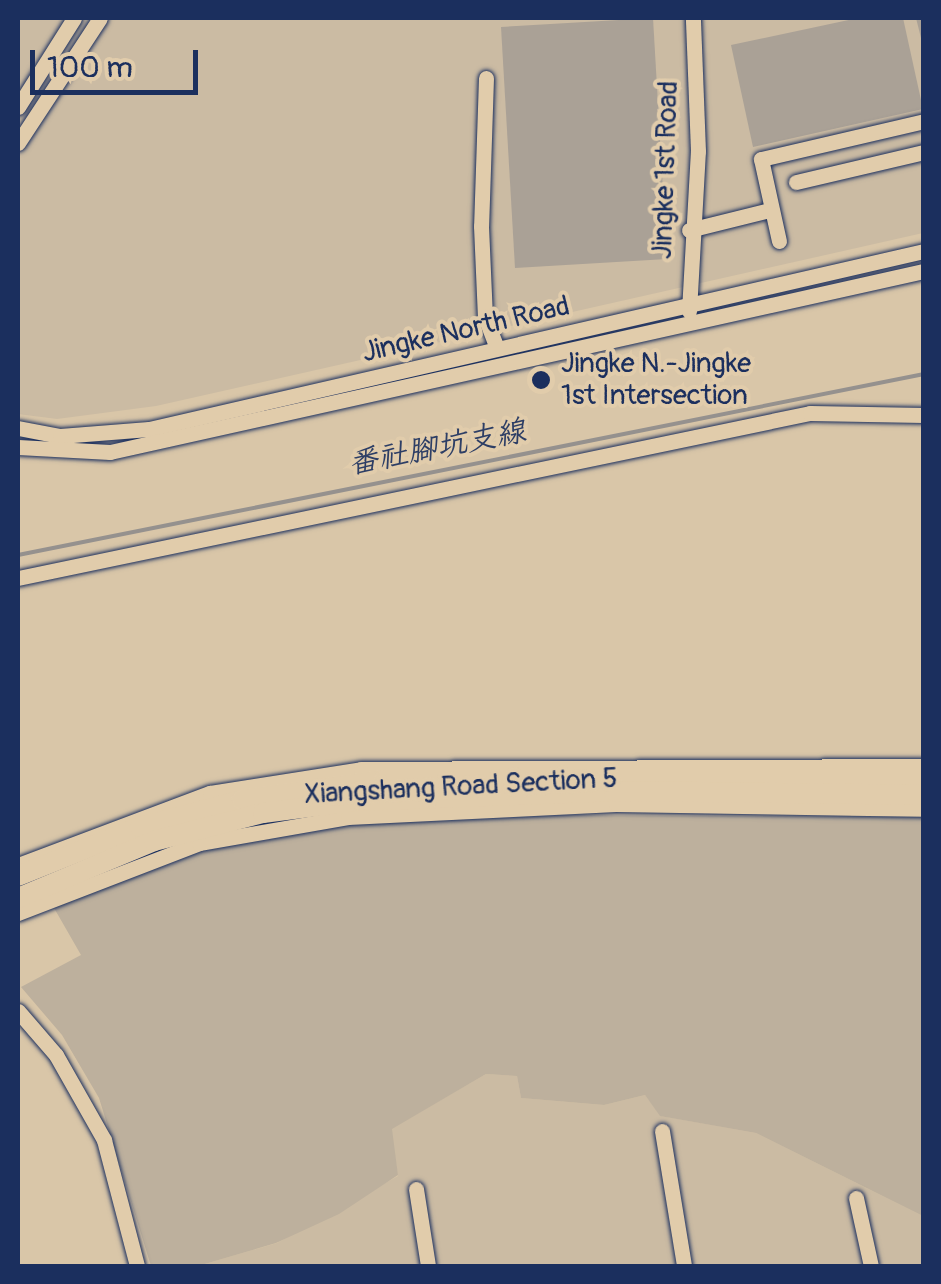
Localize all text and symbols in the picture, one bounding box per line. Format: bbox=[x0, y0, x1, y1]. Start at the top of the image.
scale bar bbox=[35, 30, 202, 92]
text: 100 m bbox=[47, 49, 133, 86]
street label: Jingke 1st Road bbox=[646, 80, 686, 260]
street label: Jingke North Road bbox=[359, 290, 573, 370]
place label: Jingke N.-Jingke 1st Intersection bbox=[561, 347, 751, 413]
marker: Jingke N.-Jingke 1st Intersection bbox=[530, 369, 552, 391]
water label: 番社腳坑支線 bbox=[345, 413, 529, 483]
street label: Xiangshang Road Section 5 bbox=[304, 762, 618, 812]

